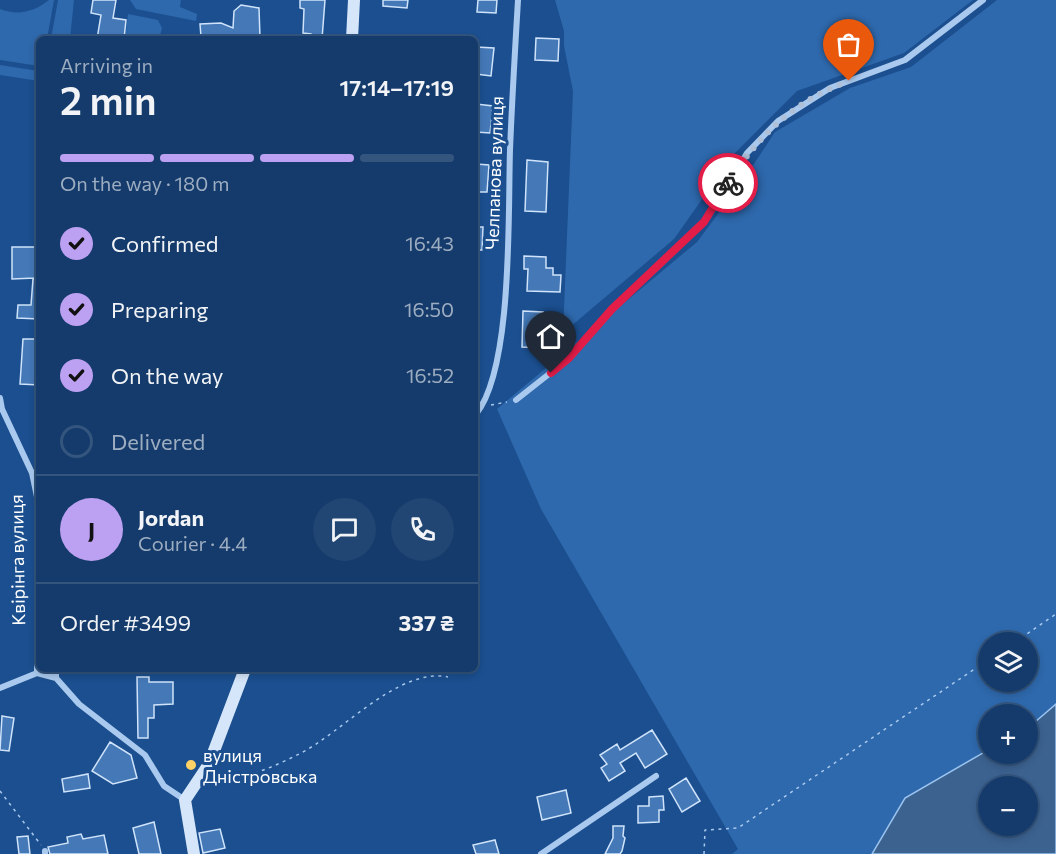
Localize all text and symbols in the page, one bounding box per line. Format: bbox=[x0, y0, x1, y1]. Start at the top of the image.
pin bbox=[823, 19, 874, 81]
icon: bag bbox=[832, 28, 865, 61]
text: Arriving in bbox=[60, 53, 153, 77]
text: 17:14–17:19 bbox=[340, 74, 454, 101]
text: 2 min bbox=[60, 75, 157, 123]
street label: Челпанова вулиця bbox=[480, 96, 508, 250]
courier bbox=[698, 153, 758, 213]
icon: bike bbox=[712, 167, 745, 200]
text: On the way · 180 m bbox=[60, 171, 229, 195]
icon: check bbox=[60, 227, 93, 260]
text: Confirmed bbox=[111, 230, 218, 257]
text: 16:43 bbox=[405, 231, 454, 255]
icon: check bbox=[60, 293, 93, 326]
text: Preparing bbox=[111, 296, 208, 323]
text: 16:50 bbox=[404, 297, 454, 321]
pin bbox=[525, 311, 576, 373]
icon: home bbox=[534, 320, 567, 353]
icon: check bbox=[60, 359, 93, 392]
text: On the way bbox=[111, 362, 223, 389]
text: 16:52 bbox=[406, 363, 454, 387]
text: Delivered bbox=[111, 428, 205, 455]
street label: Квірінга вулиця bbox=[5, 494, 29, 626]
button: chat bbox=[313, 498, 376, 561]
button: phone bbox=[391, 498, 454, 561]
text: Jordan bbox=[138, 504, 204, 531]
text: J bbox=[88, 516, 95, 543]
text: Courier · 4.4 bbox=[138, 531, 247, 555]
text: Order #3499 bbox=[60, 609, 191, 636]
text: 337 ₴ bbox=[399, 609, 454, 636]
map controls bbox=[978, 632, 1038, 836]
button: layers bbox=[978, 632, 1038, 692]
button: + bbox=[978, 704, 1038, 764]
place label: вулиця Дністровська bbox=[203, 744, 317, 787]
marker: вулиця Дністровська bbox=[184, 758, 198, 772]
button: − bbox=[978, 776, 1038, 836]

